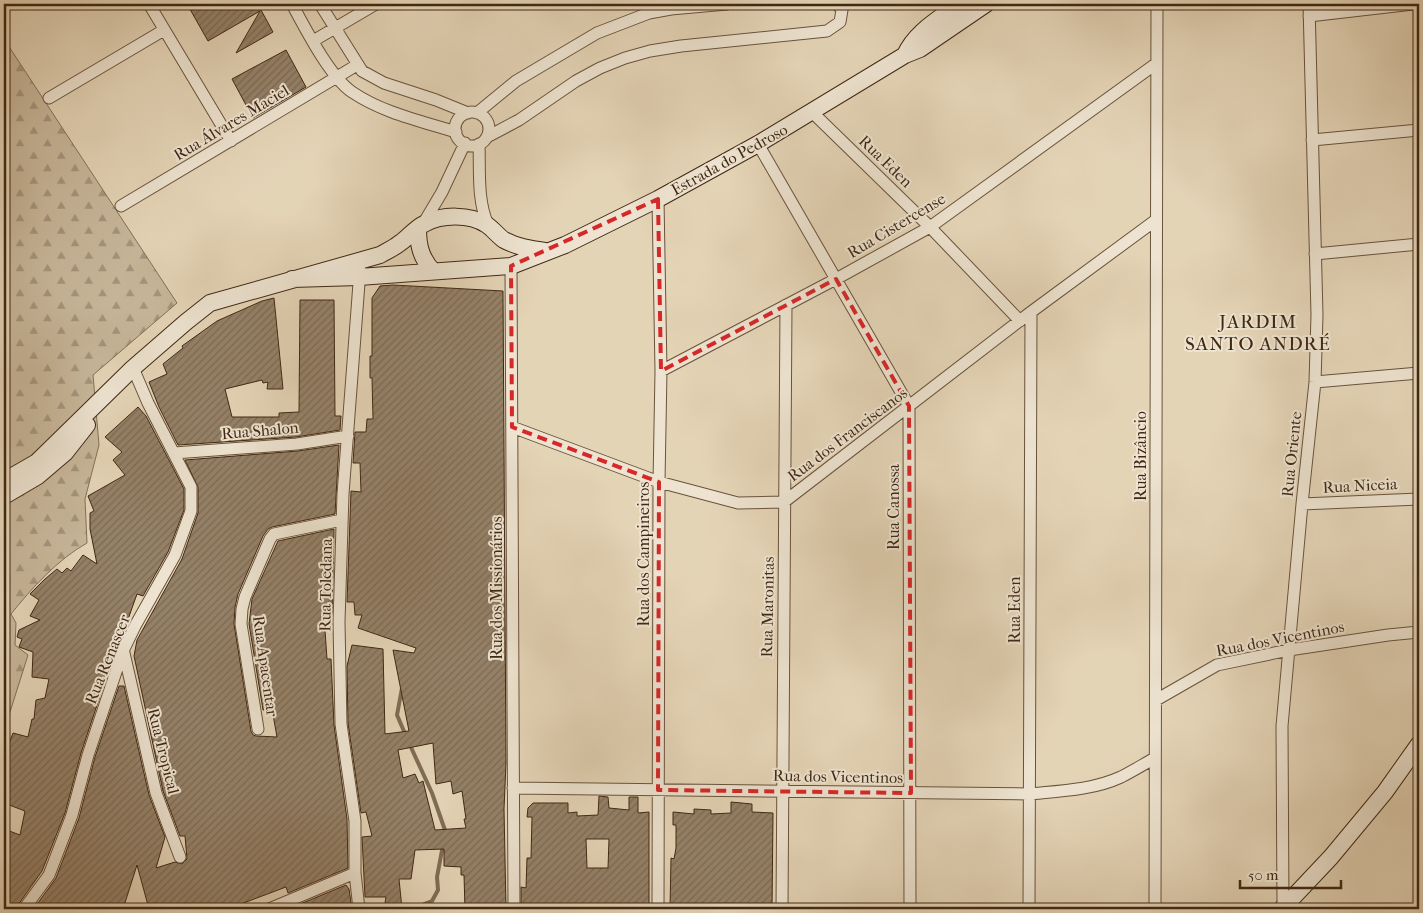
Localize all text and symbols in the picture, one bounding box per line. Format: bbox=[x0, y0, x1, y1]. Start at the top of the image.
street label: Rua Álvares Maciel bbox=[170, 79, 293, 164]
street label: Estrada do Pedroso bbox=[668, 120, 791, 199]
street label: Rua Eden bbox=[855, 131, 917, 192]
street label: Rua Cistercense bbox=[844, 189, 949, 262]
district label: JARDIM SANTO ANDRÉ bbox=[1185, 311, 1331, 355]
street label: Rua dos Franciscanos bbox=[784, 383, 911, 486]
street label: Rua Oriente bbox=[1278, 410, 1305, 498]
street label: Rua Bizâncio bbox=[1131, 411, 1150, 501]
street label: Rua Shalon bbox=[221, 418, 300, 443]
street label: Rua Canossa bbox=[884, 463, 903, 550]
street label: Rua Niceia bbox=[1322, 474, 1399, 497]
street label: Rua dos Campineiros bbox=[634, 482, 653, 626]
street label: Rua dos Missionários bbox=[487, 516, 506, 660]
street label: Rua Toledana bbox=[315, 537, 336, 632]
street label: Rua Maronitas bbox=[757, 556, 778, 658]
street label: Rua Eden bbox=[1005, 576, 1024, 643]
street label: Rua Renascer bbox=[81, 611, 134, 707]
street label: Rua Apacentar bbox=[249, 614, 282, 718]
street label: Rua dos Vicentinos bbox=[1214, 617, 1346, 660]
street label: Rua Tropical bbox=[144, 706, 183, 797]
street label: Rua dos Vicentinos bbox=[773, 766, 903, 787]
scale bar bbox=[1240, 858, 1342, 890]
text: 50 m bbox=[1248, 866, 1279, 884]

